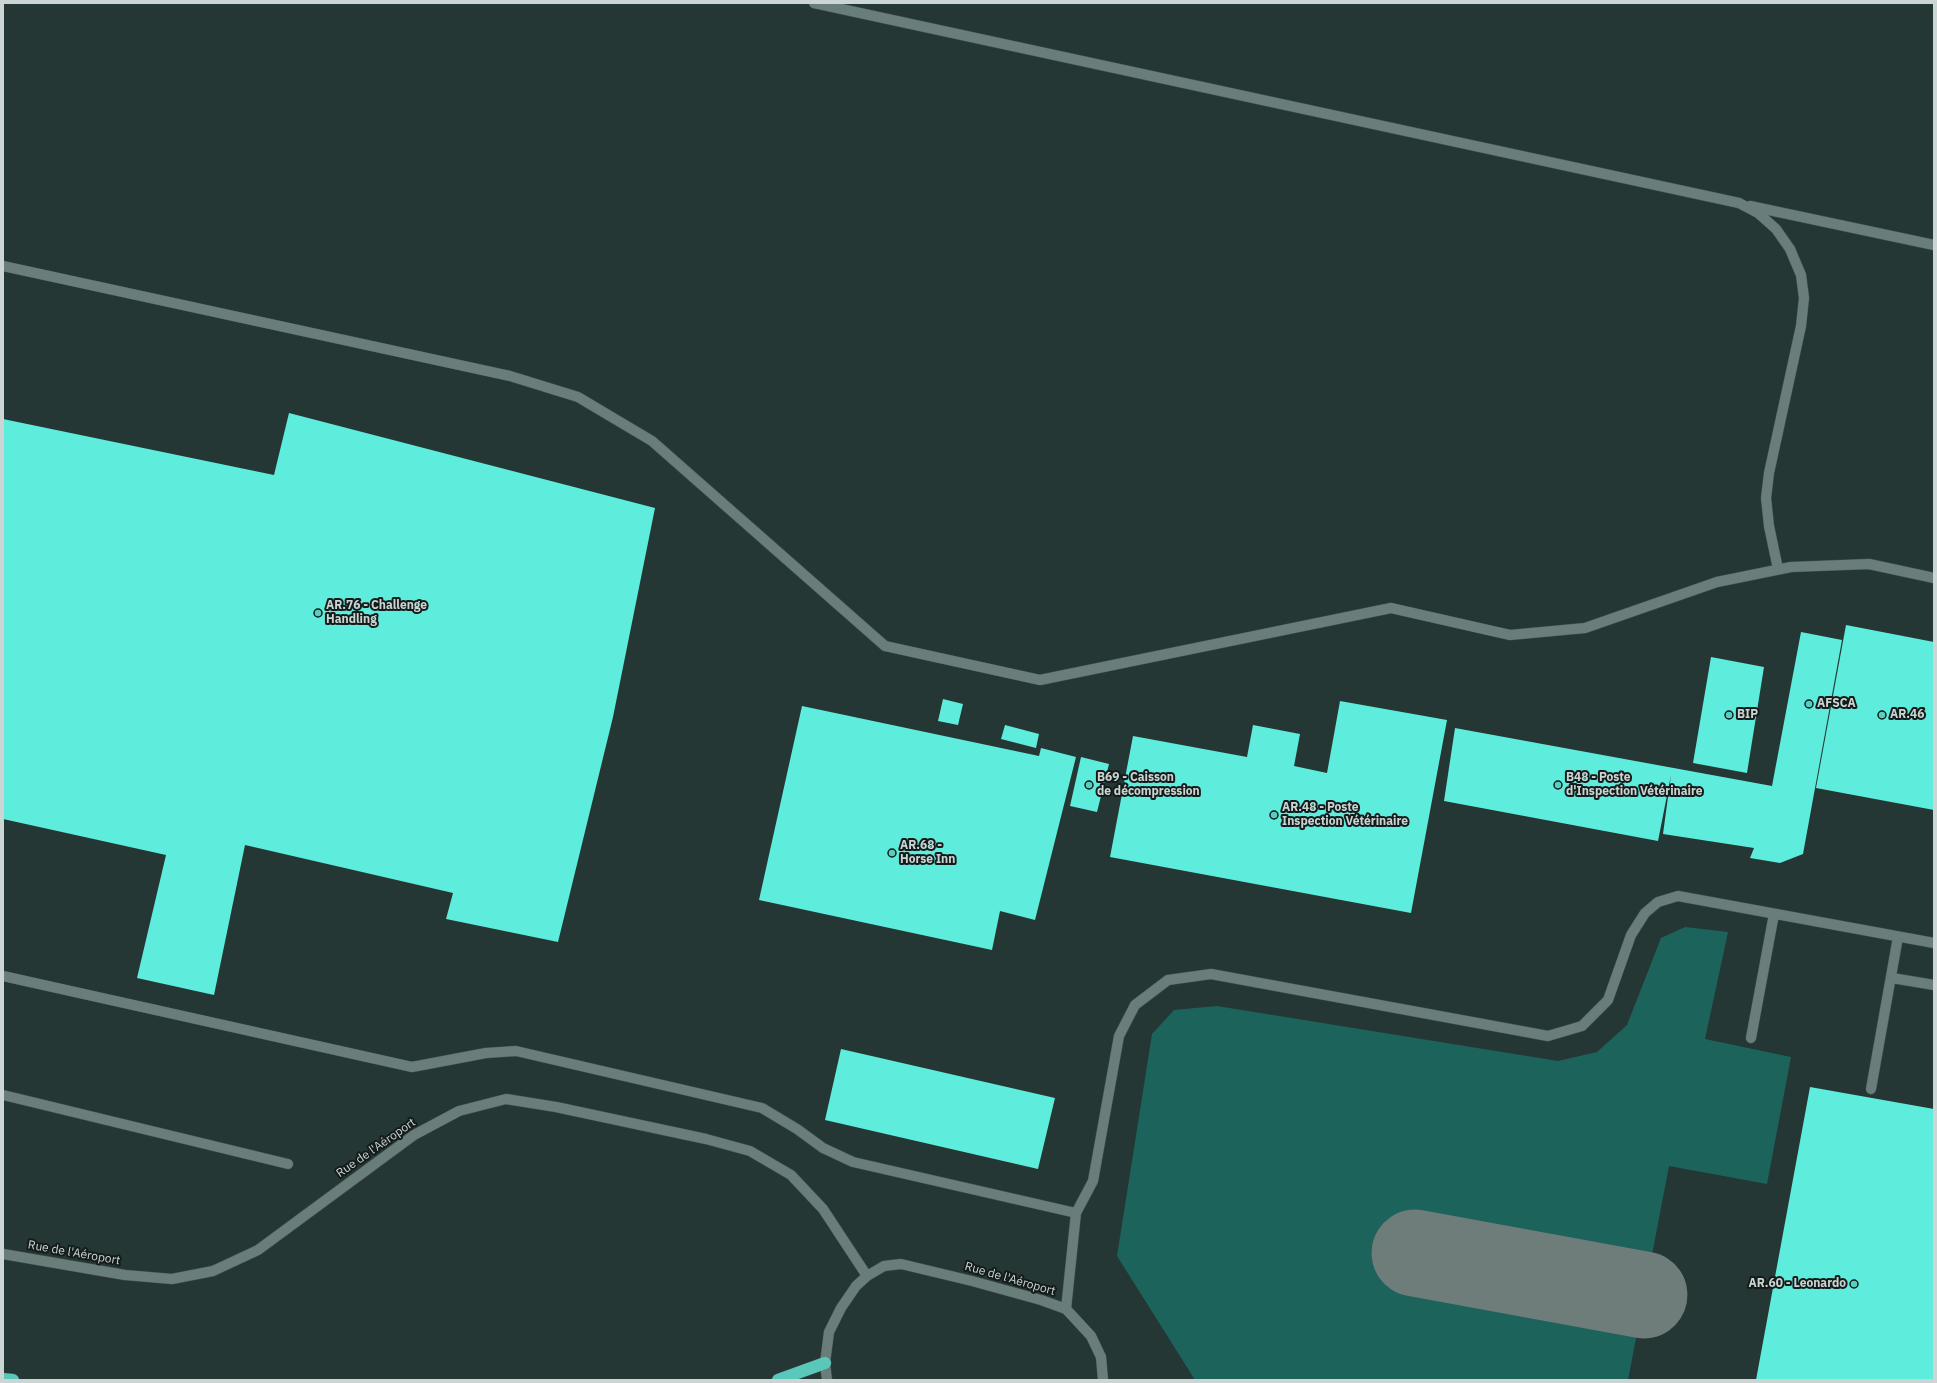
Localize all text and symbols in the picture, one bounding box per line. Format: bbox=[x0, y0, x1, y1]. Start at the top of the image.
place label: AR.76 - Challenge Handling bbox=[326, 599, 427, 627]
marker: AR.76 - Challenge Handling bbox=[313, 608, 323, 618]
place label: AFSCA bbox=[1817, 697, 1856, 711]
marker: AFSCA bbox=[1804, 699, 1814, 709]
place label: BIP bbox=[1737, 708, 1758, 722]
place label: AR.46 bbox=[1890, 708, 1924, 722]
marker: BIP bbox=[1724, 710, 1734, 720]
marker: AR.46 bbox=[1877, 710, 1887, 720]
place label: B69 - Caisson de décompression bbox=[1097, 771, 1200, 799]
place label: B48 - Poste d'Inspection Vétérinaire bbox=[1566, 771, 1703, 799]
marker: B69 - Caisson de décompression bbox=[1084, 780, 1094, 790]
marker: B48 - Poste d'Inspection Vétérinaire bbox=[1553, 780, 1563, 790]
place label: AR.48 - Poste Inspection Vétérinaire bbox=[1282, 801, 1408, 829]
marker: AR.48 - Poste Inspection Vétérinaire bbox=[1269, 810, 1279, 820]
place label: AR.68 - Horse Inn bbox=[900, 839, 955, 867]
marker: AR.68 - Horse Inn bbox=[887, 848, 897, 858]
street label: Rue de l'Aéroport bbox=[334, 1115, 418, 1181]
street label: Rue de l'Aéroport bbox=[27, 1238, 121, 1268]
street label: Rue de l'Aéroport bbox=[963, 1259, 1057, 1299]
place label: AR.60 - Leonardo bbox=[1748, 1277, 1846, 1291]
marker: AR.60 - Leonardo bbox=[1849, 1279, 1859, 1289]

